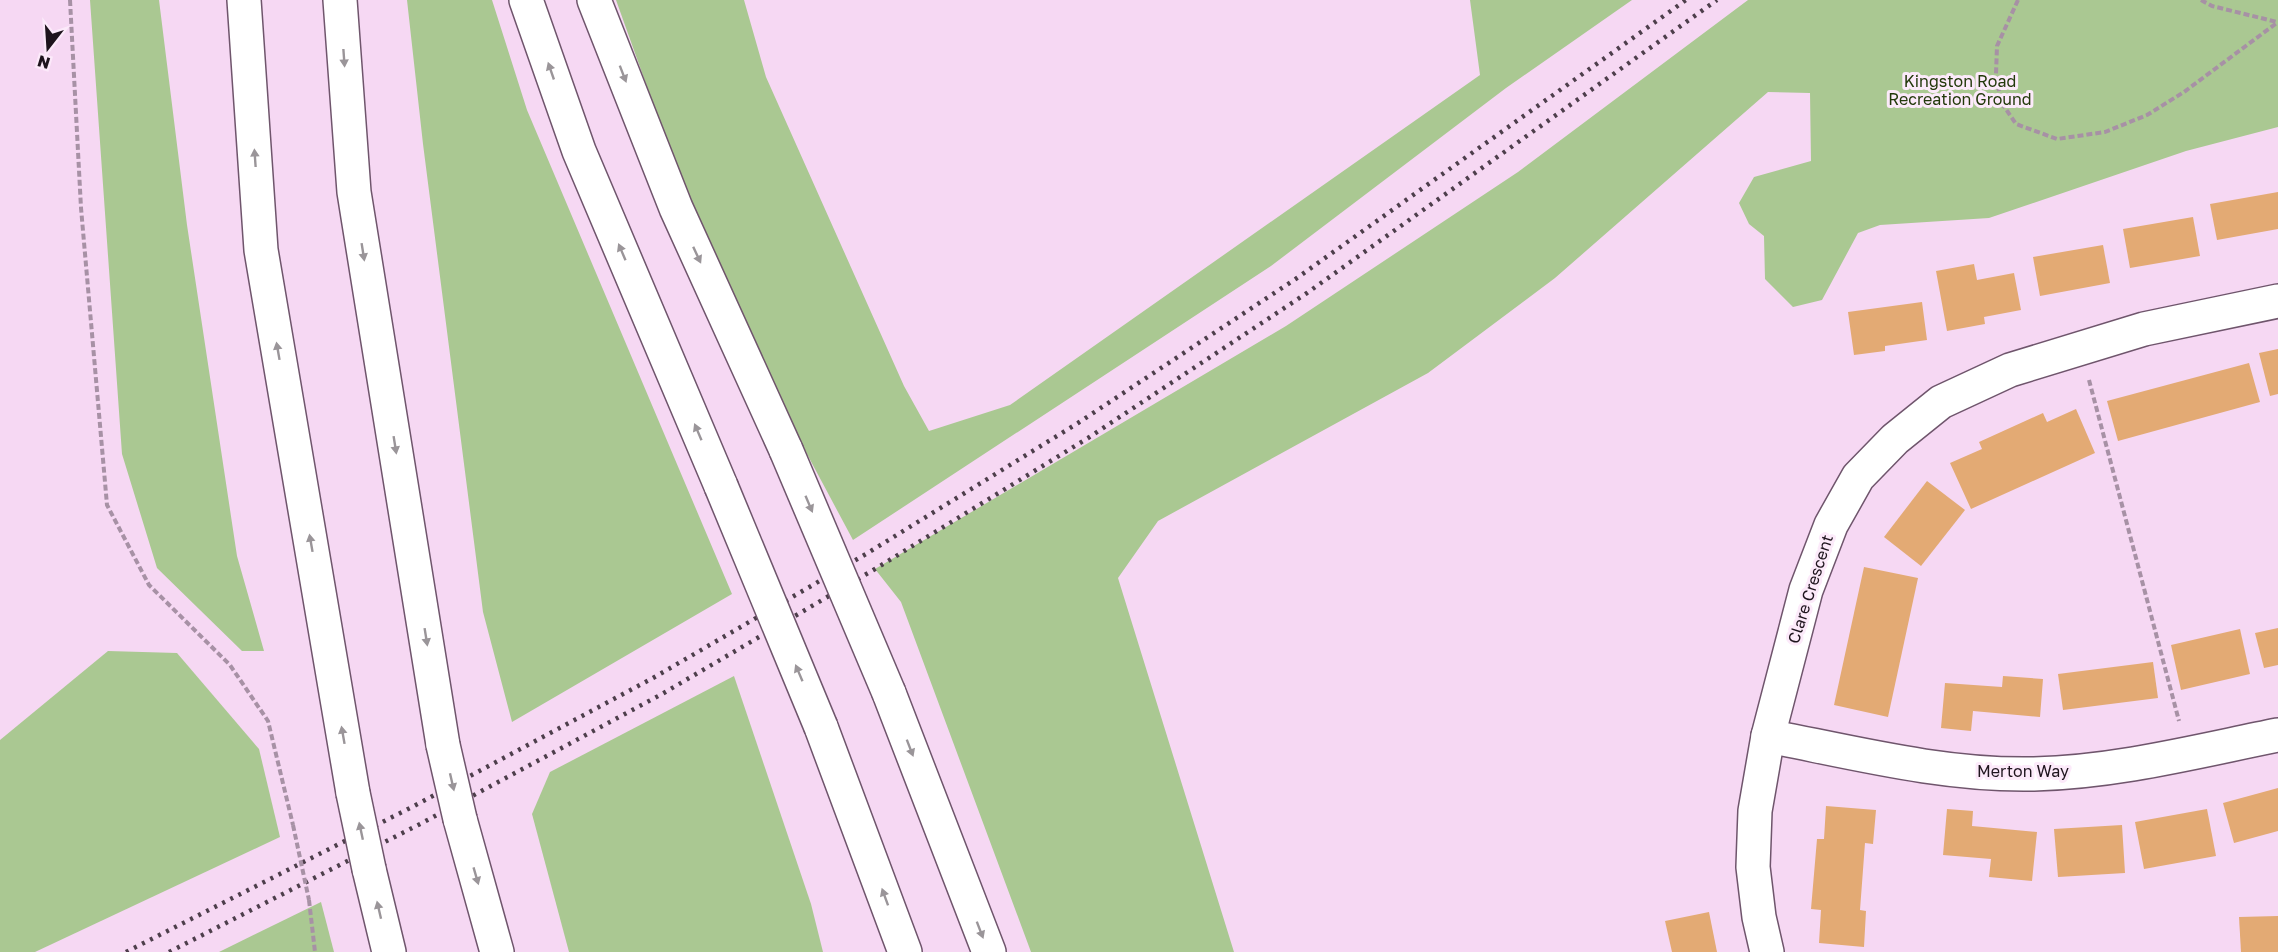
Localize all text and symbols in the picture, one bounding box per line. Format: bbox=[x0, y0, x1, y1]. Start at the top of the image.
north arrow bbox=[18, 18, 78, 78]
one-way arrow bbox=[339, 49, 349, 68]
text: N bbox=[35, 51, 52, 74]
one-way arrow bbox=[545, 62, 555, 80]
one-way arrow bbox=[619, 65, 628, 83]
park label: Kingston Road Recreation Ground bbox=[1888, 71, 2032, 109]
one-way arrow bbox=[250, 148, 259, 167]
one-way arrow bbox=[359, 243, 368, 262]
one-way arrow bbox=[617, 243, 627, 261]
one-way arrow bbox=[692, 246, 701, 263]
one-way arrow bbox=[273, 341, 282, 360]
one-way arrow bbox=[693, 423, 702, 441]
one-way arrow bbox=[390, 435, 399, 454]
one-way arrow bbox=[805, 495, 814, 513]
street label: Clare Crescent bbox=[1783, 532, 1837, 646]
one-way arrow bbox=[306, 534, 315, 553]
one-way arrow bbox=[422, 628, 431, 647]
one-way arrow bbox=[794, 663, 804, 681]
one-way arrow bbox=[339, 726, 348, 745]
one-way arrow bbox=[906, 739, 915, 757]
street label: Merton Way bbox=[1977, 761, 2069, 781]
one-way arrow bbox=[448, 773, 457, 792]
one-way arrow bbox=[356, 821, 365, 840]
one-way arrow bbox=[472, 867, 481, 885]
one-way arrow bbox=[879, 888, 889, 906]
one-way arrow bbox=[373, 901, 383, 920]
one-way arrow bbox=[976, 921, 986, 939]

